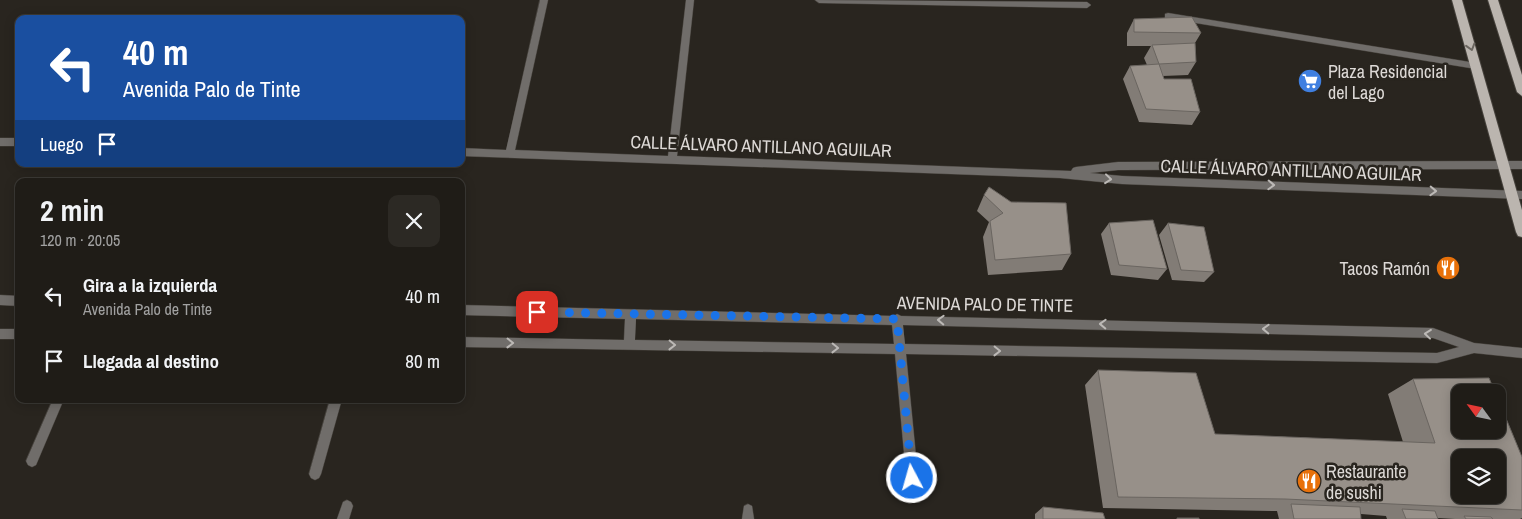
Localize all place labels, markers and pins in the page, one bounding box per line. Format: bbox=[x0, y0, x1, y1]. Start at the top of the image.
place label: Plaza Residencial del Lago bbox=[1328, 59, 1447, 105]
supermarket icon: Plaza Residencial del Lago bbox=[1297, 68, 1323, 94]
restaurant icon: Tacos Ramón bbox=[1435, 255, 1461, 281]
place label: Tacos Ramón bbox=[1339, 256, 1430, 281]
pin bbox=[516, 291, 558, 333]
place label: Restaurante de sushi bbox=[1326, 459, 1406, 505]
restaurant icon: Restaurante de sushi bbox=[1296, 468, 1322, 494]

